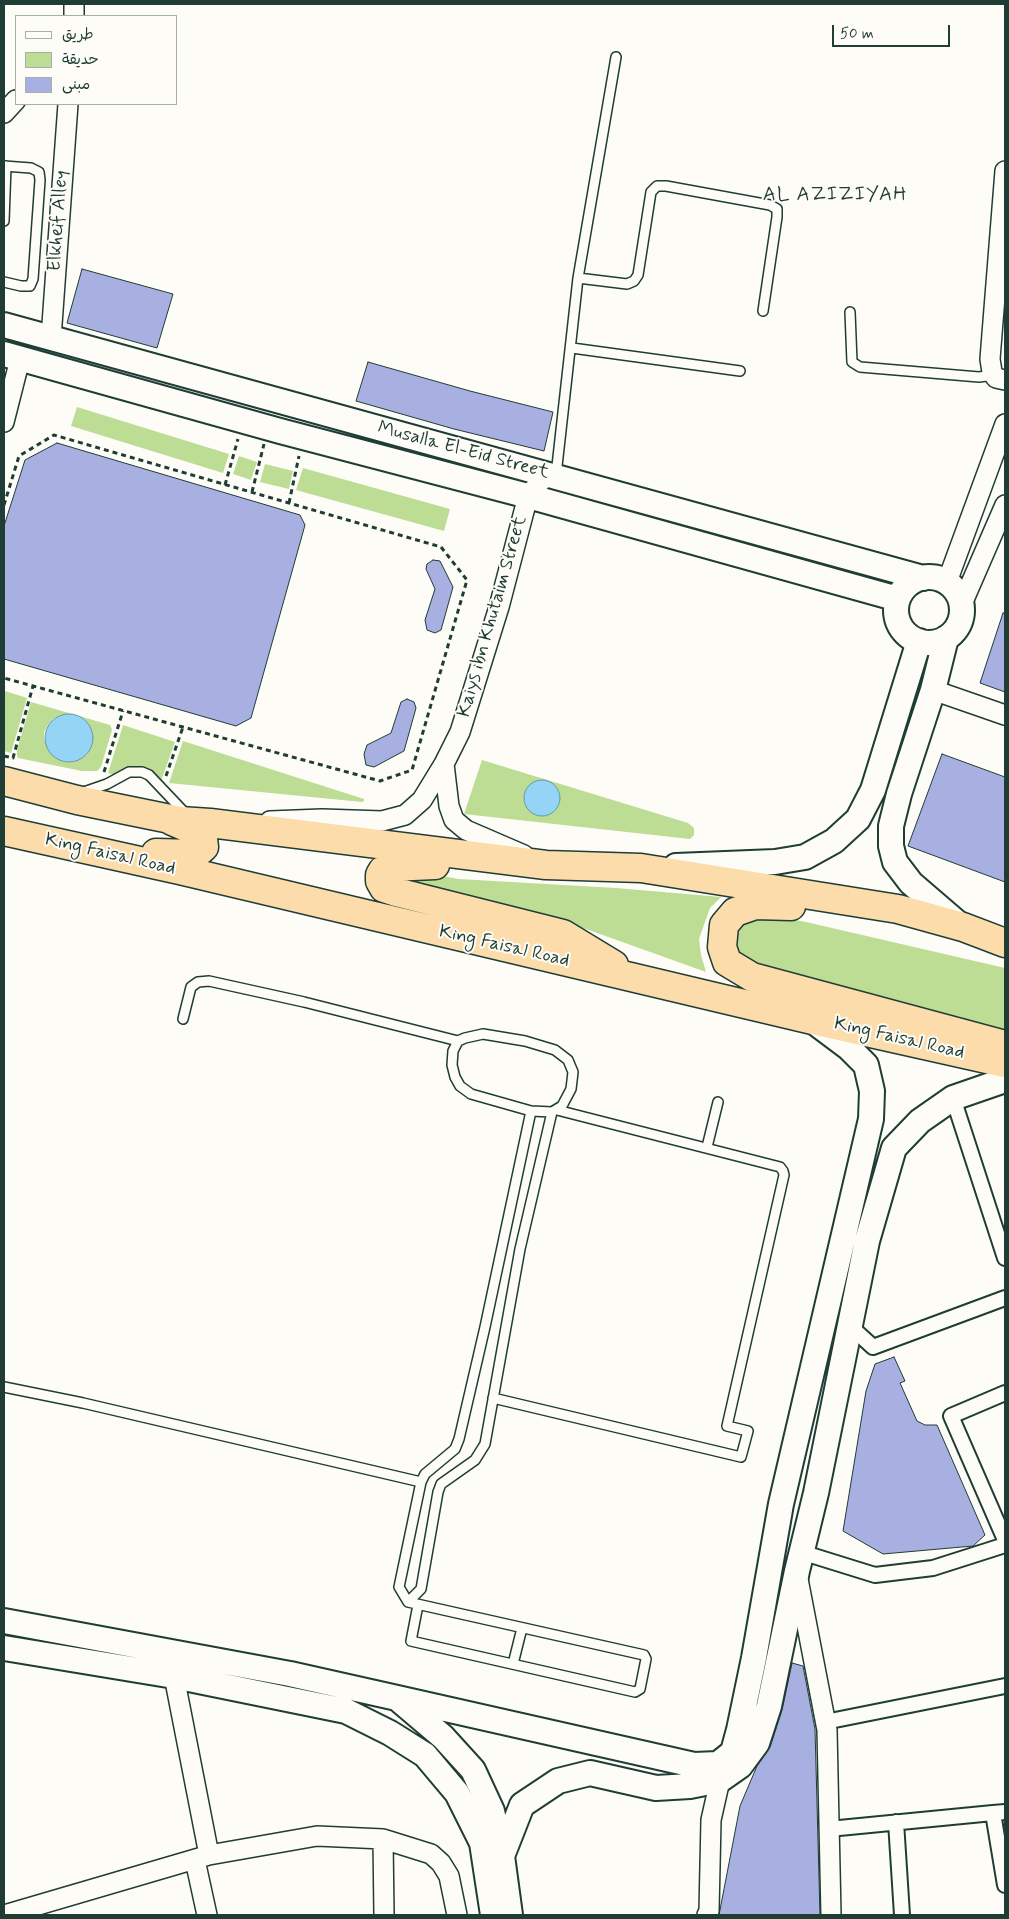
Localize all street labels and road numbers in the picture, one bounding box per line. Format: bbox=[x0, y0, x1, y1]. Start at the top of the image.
street label: Elkheif Alley bbox=[44, 170, 74, 272]
street label: Musalla El-Eid Street bbox=[375, 417, 551, 485]
street label: Kaiys ibn Khutaim Street bbox=[453, 514, 533, 720]
street label: King Faisal Road bbox=[43, 829, 177, 881]
street label: King Faisal Road bbox=[437, 921, 571, 973]
street label: King Faisal Road bbox=[832, 1013, 966, 1065]

